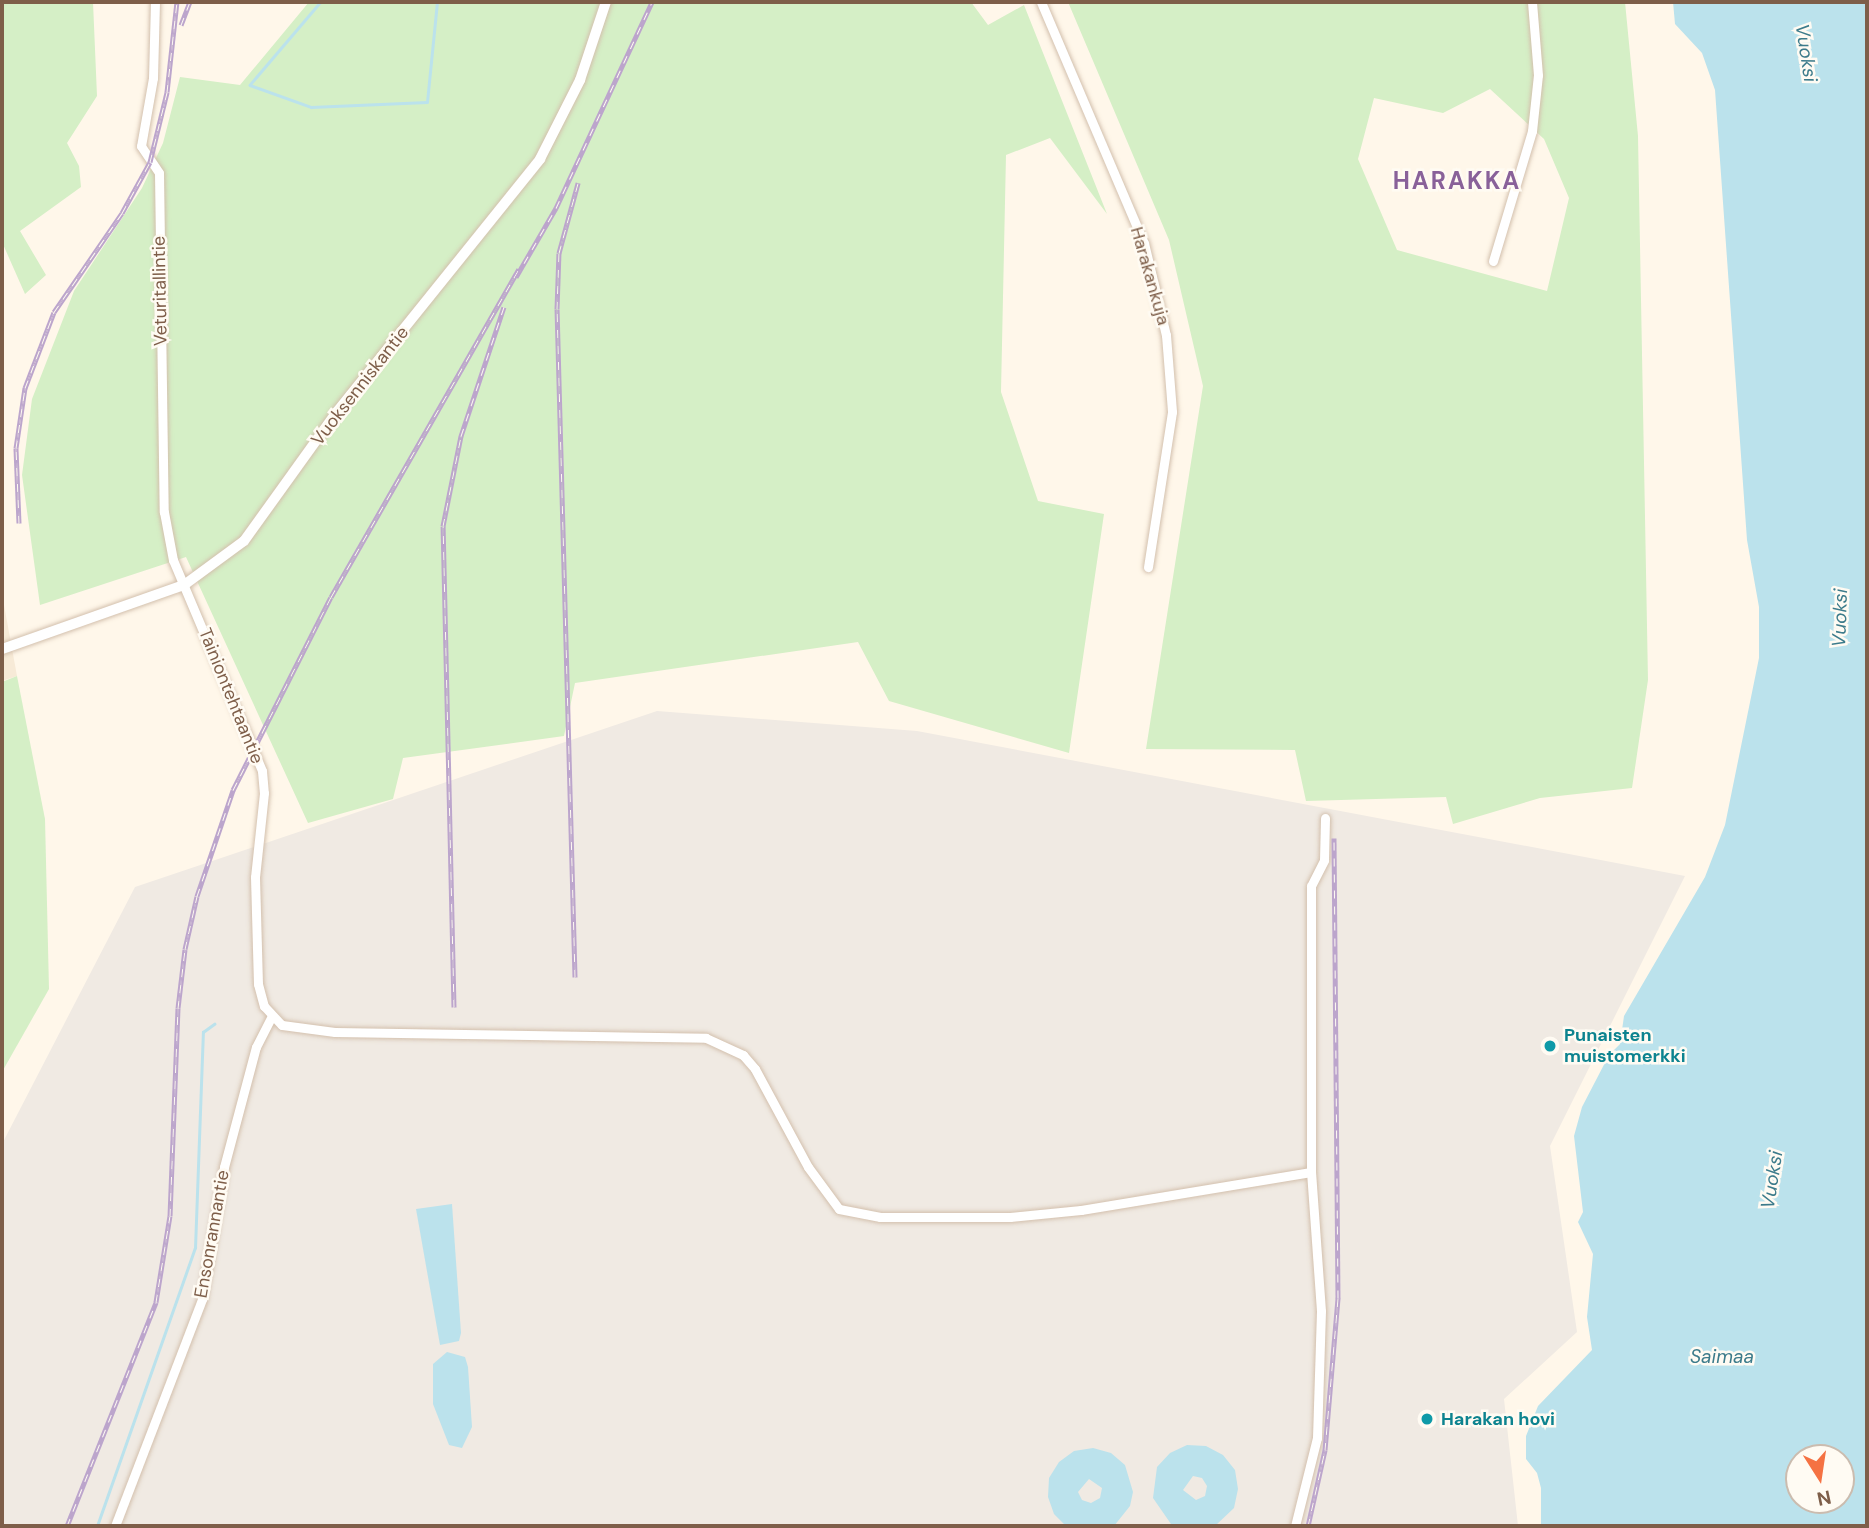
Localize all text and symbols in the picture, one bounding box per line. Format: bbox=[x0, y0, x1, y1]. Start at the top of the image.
water label: Vuoksi bbox=[1790, 22, 1822, 84]
district label: HARAKKA bbox=[1394, 167, 1520, 195]
street label: Harakankuja bbox=[1126, 224, 1174, 328]
street label: Veturitallintie bbox=[148, 236, 172, 346]
street label: Vuoksenniskantie bbox=[307, 322, 413, 450]
water label: Vuoksi bbox=[1828, 588, 1852, 648]
street label: Tainiontehtaantie bbox=[194, 625, 268, 767]
place label: Punaisten muistomerkki bbox=[1564, 1025, 1686, 1068]
marker: Punaisten muistomerkki bbox=[1542, 1038, 1558, 1054]
water label: Vuoksi bbox=[1756, 1149, 1788, 1211]
street label: Ensonrannantie bbox=[190, 1168, 234, 1300]
water label: Saimaa bbox=[1690, 1346, 1754, 1368]
place label: Harakan hovi bbox=[1441, 1408, 1555, 1430]
marker: Harakan hovi bbox=[1419, 1411, 1435, 1427]
north arrow bbox=[1785, 1444, 1855, 1514]
text: N bbox=[1815, 1484, 1833, 1512]

